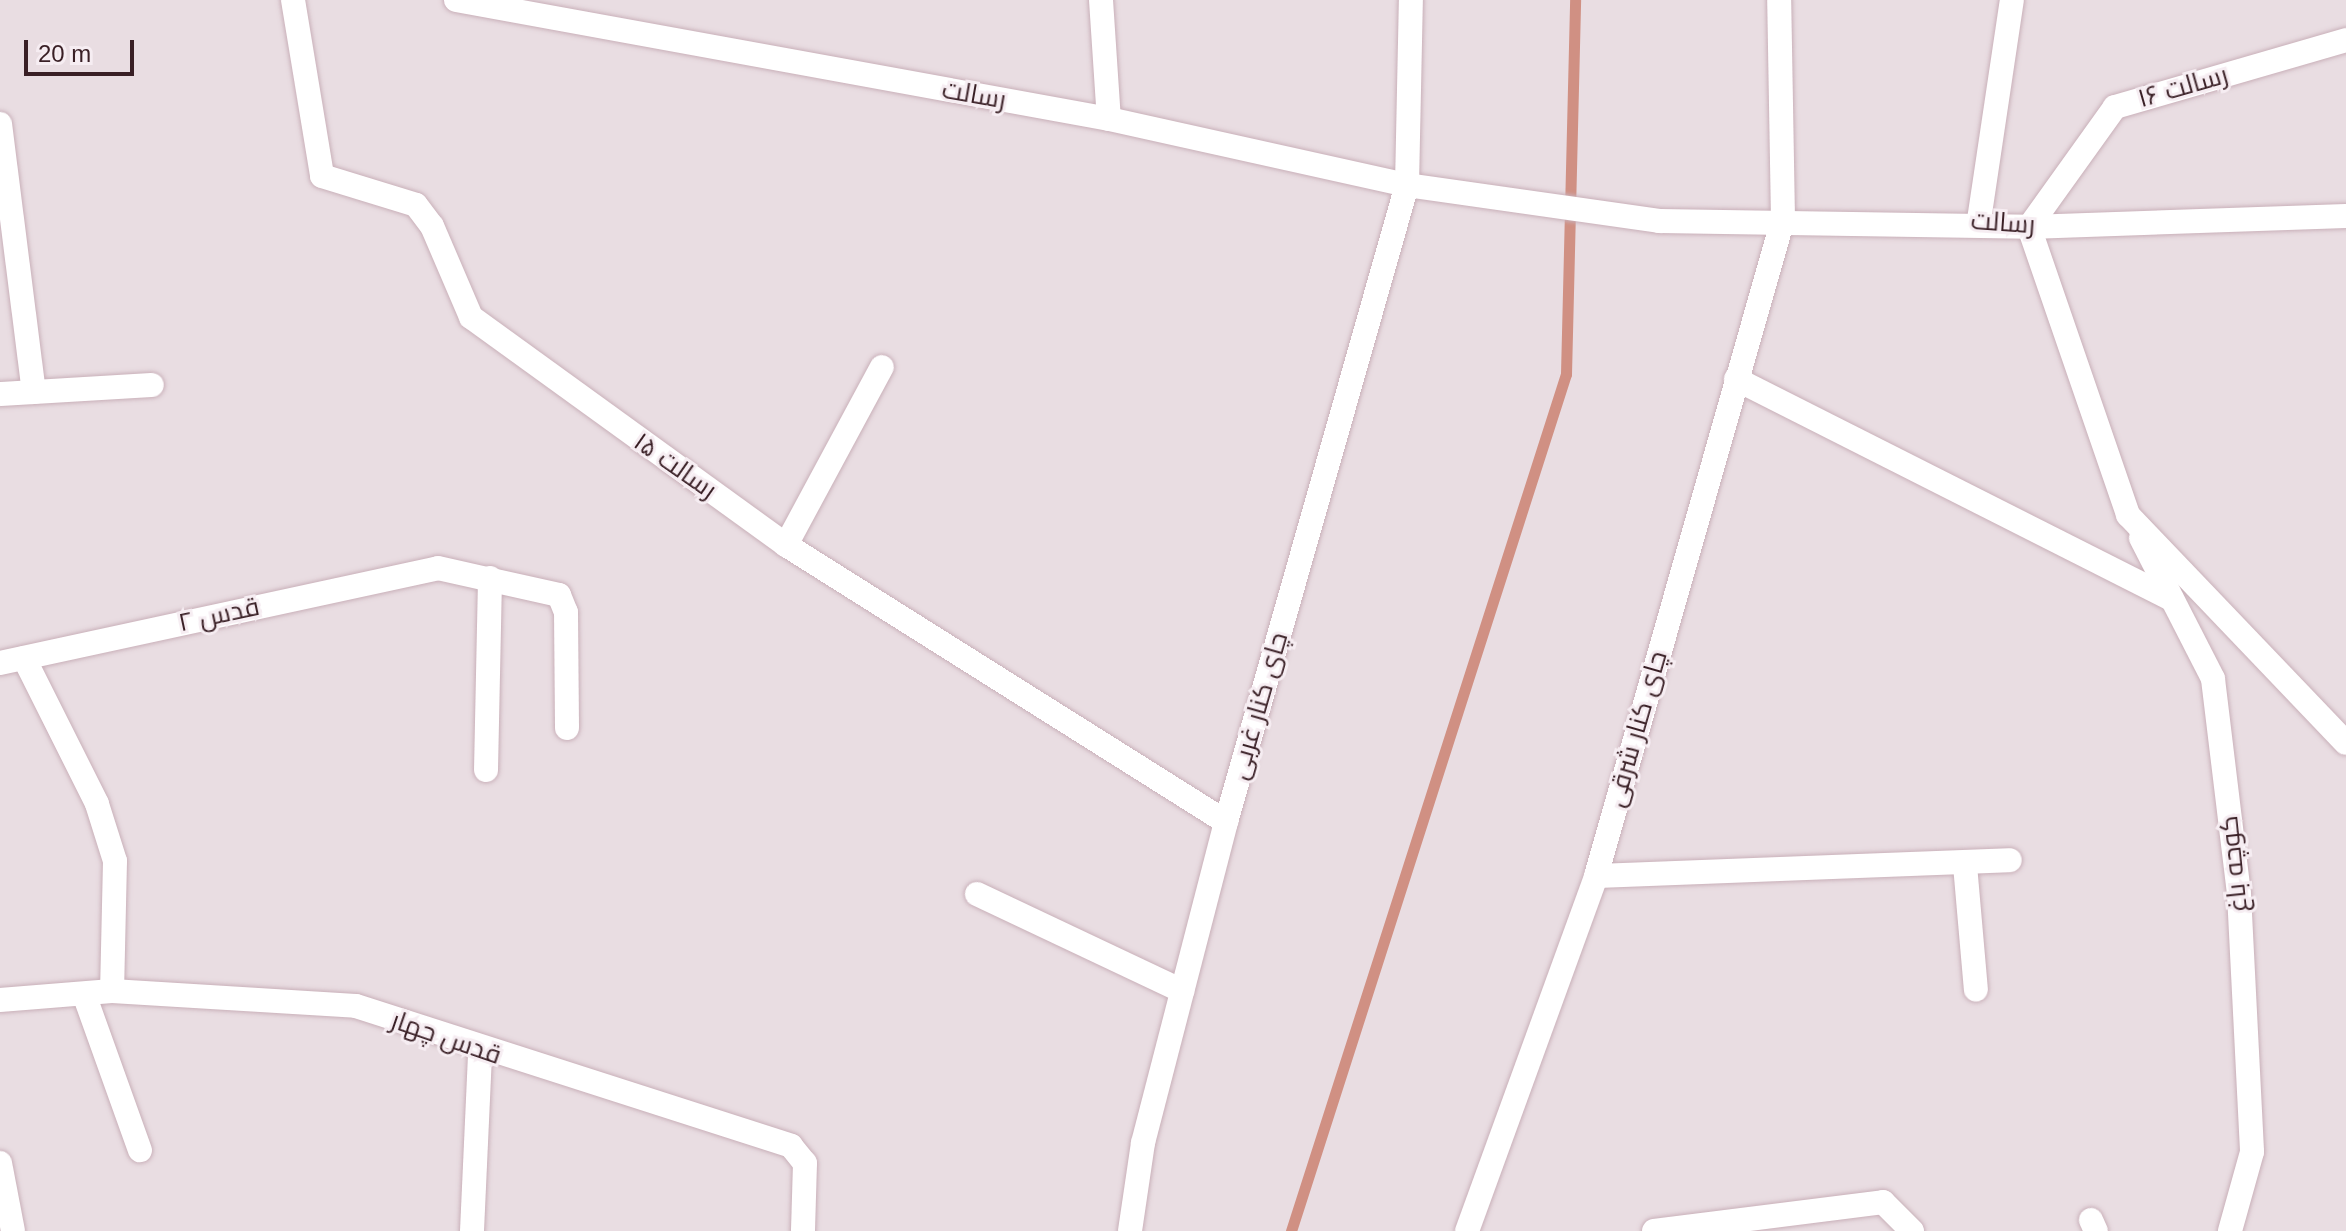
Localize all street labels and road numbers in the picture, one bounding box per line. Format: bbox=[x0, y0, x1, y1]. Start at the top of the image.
street label: رسالت ۱۶ bbox=[2134, 59, 2232, 115]
street label: رسالت bbox=[940, 74, 1008, 116]
street label: رسالت bbox=[1970, 205, 2036, 241]
street label: رسالت ۱۵ bbox=[628, 426, 722, 506]
street label: قدس ۲ bbox=[176, 591, 262, 639]
street label: چای کنار غربی bbox=[1223, 629, 1295, 783]
street label: چای کنار شرقی bbox=[1600, 647, 1674, 811]
street label: کوچه باغ bbox=[2213, 814, 2255, 914]
street label: قدس چهار bbox=[387, 1005, 505, 1071]

